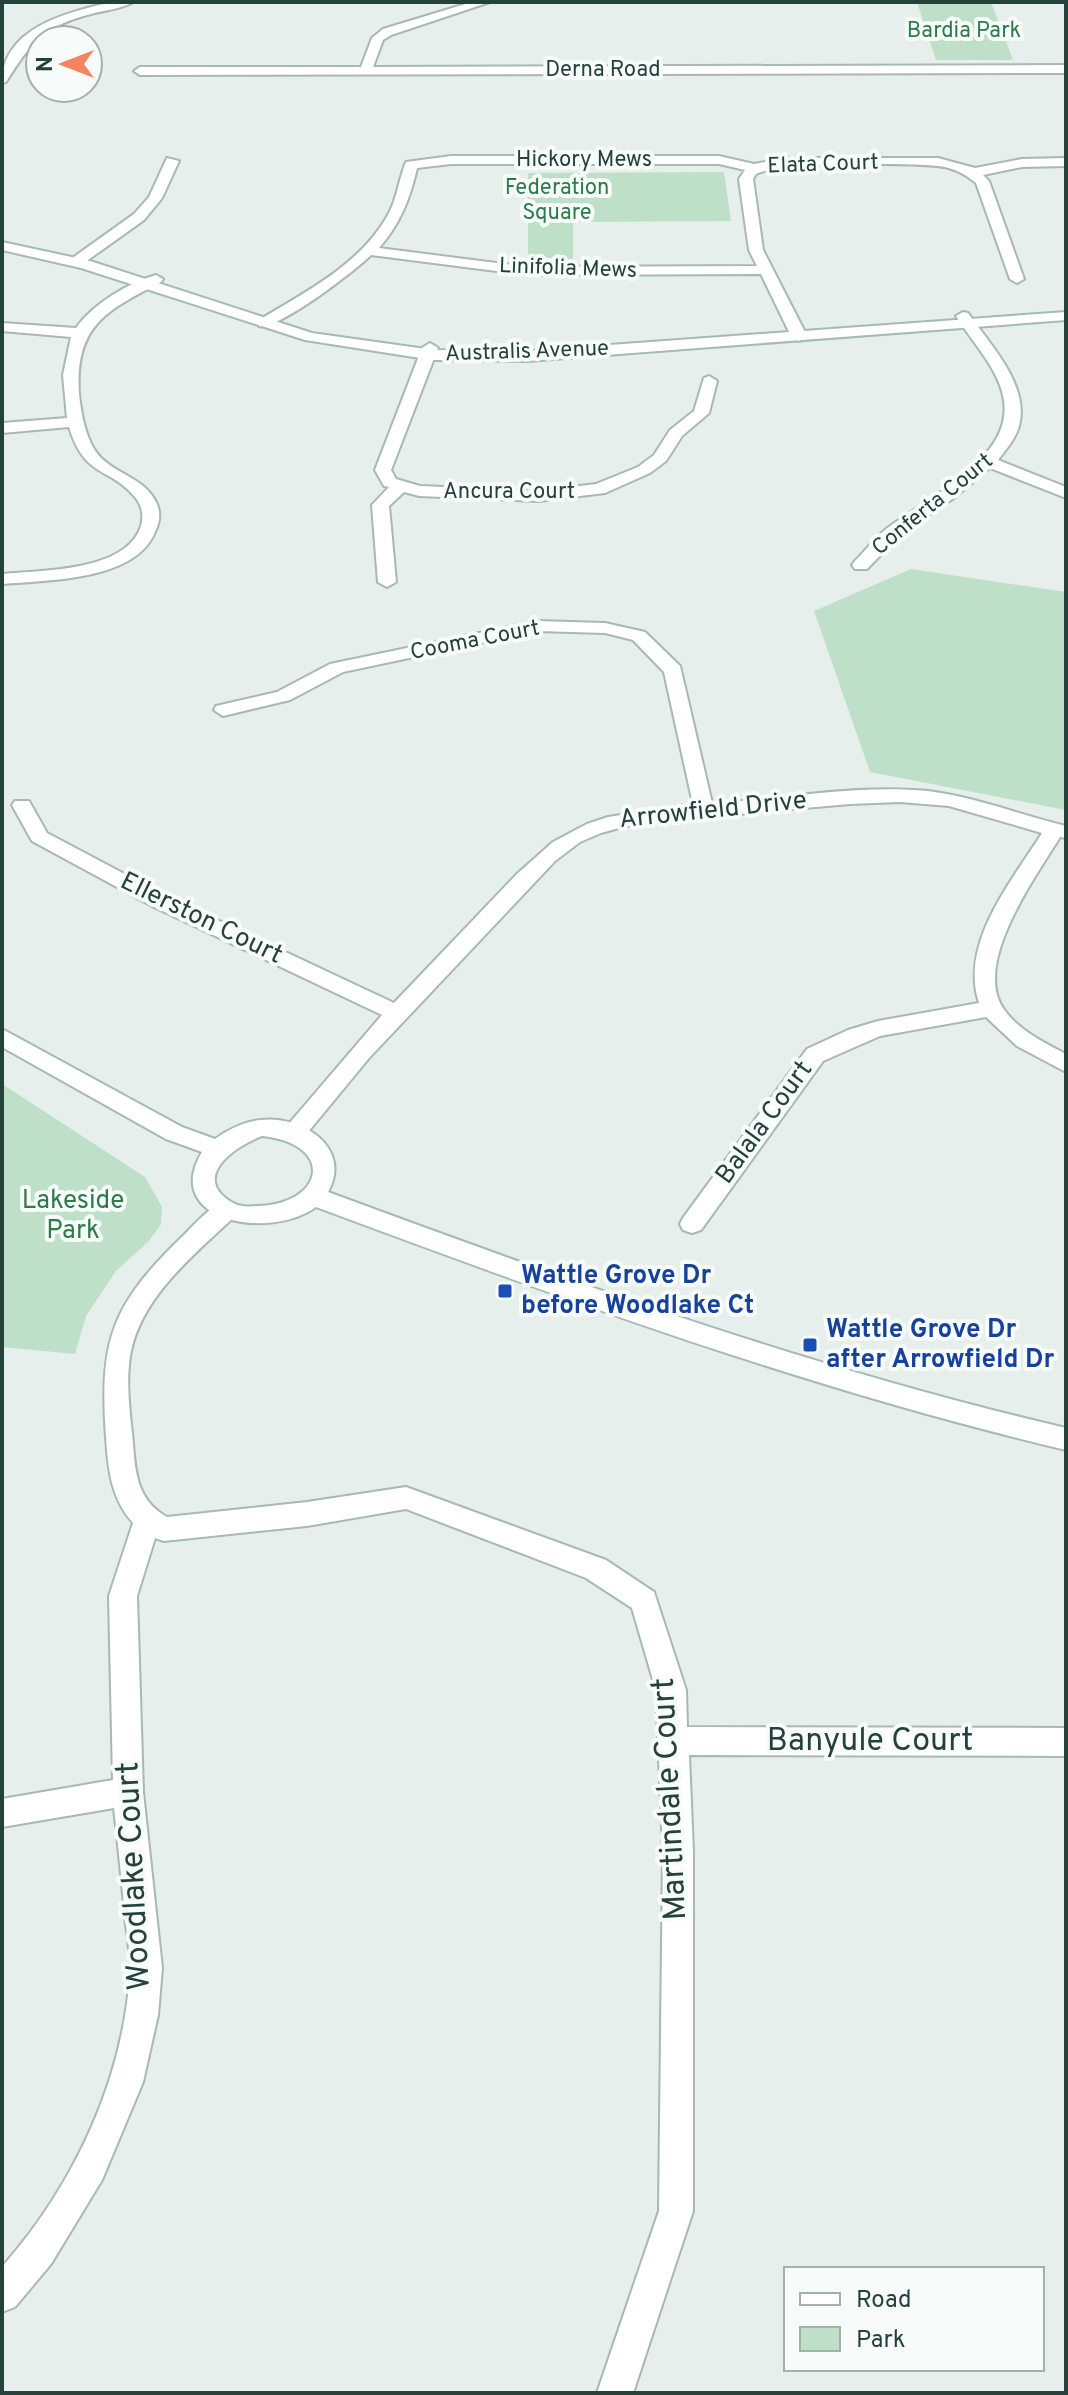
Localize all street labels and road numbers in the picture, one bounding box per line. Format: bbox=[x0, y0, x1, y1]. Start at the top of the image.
street label: Derna Road bbox=[545, 57, 661, 84]
street label: Hickory Mews bbox=[516, 147, 652, 174]
street label: Elata Court bbox=[767, 150, 879, 180]
street label: Linifolia Mews bbox=[498, 253, 638, 285]
street label: Australis Avenue bbox=[445, 336, 609, 368]
street label: Conferta Court bbox=[867, 448, 999, 562]
street label: Ancura Court bbox=[443, 479, 575, 506]
street label: Cooma Court bbox=[408, 615, 542, 667]
street label: Arrowfield Drive bbox=[618, 785, 808, 837]
street label: Ellerston Court bbox=[114, 865, 288, 973]
street label: Balala Court bbox=[709, 1055, 821, 1191]
street label: Martindale Court bbox=[645, 1677, 697, 1921]
street label: Banyule Court bbox=[767, 1722, 973, 1762]
street label: Woodlake Court bbox=[109, 1761, 161, 1991]

